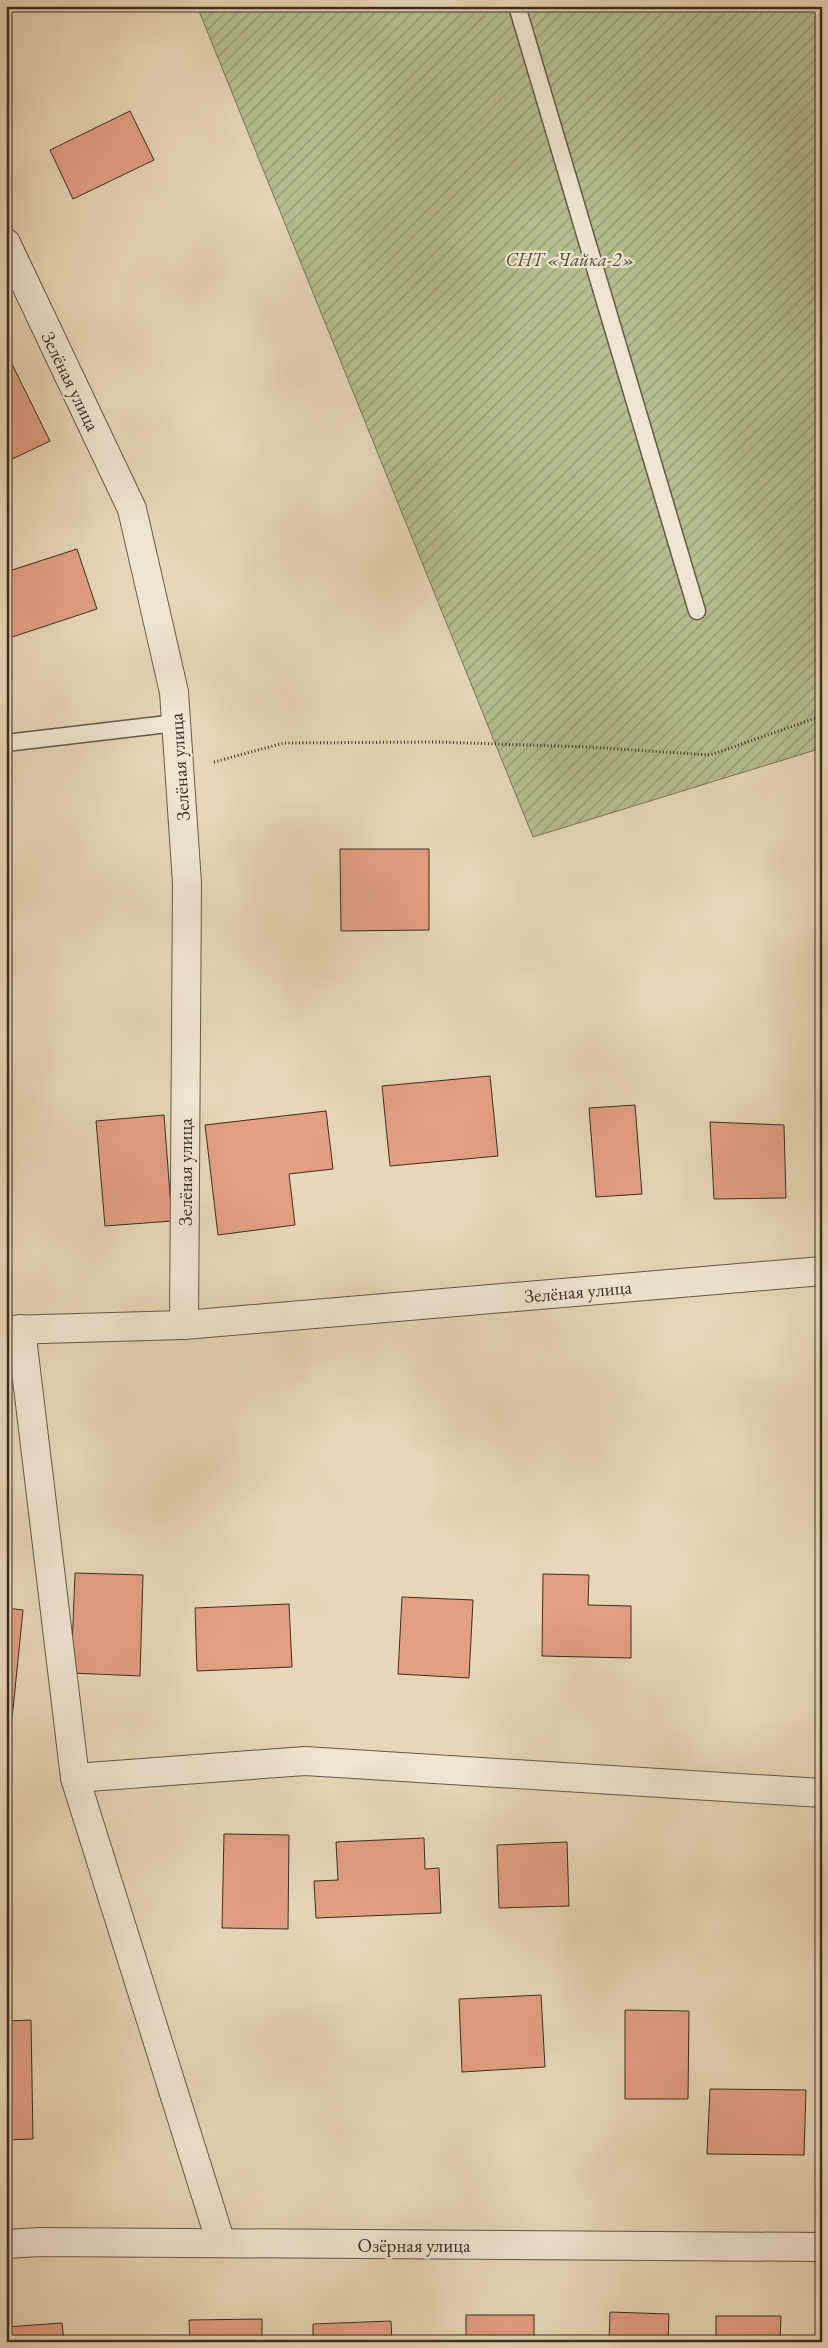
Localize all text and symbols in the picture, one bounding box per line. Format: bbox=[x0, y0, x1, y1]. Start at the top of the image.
park label: СНТ «Чайка-2» bbox=[505, 247, 635, 272]
street label: Зелёная улица bbox=[36, 327, 106, 436]
street label: Зелёная улица bbox=[163, 712, 196, 822]
street label: Зелёная улица bbox=[173, 1118, 198, 1226]
street label: Зелёная улица bbox=[523, 1274, 633, 1309]
street label: Озёрная улица bbox=[357, 2233, 471, 2258]

